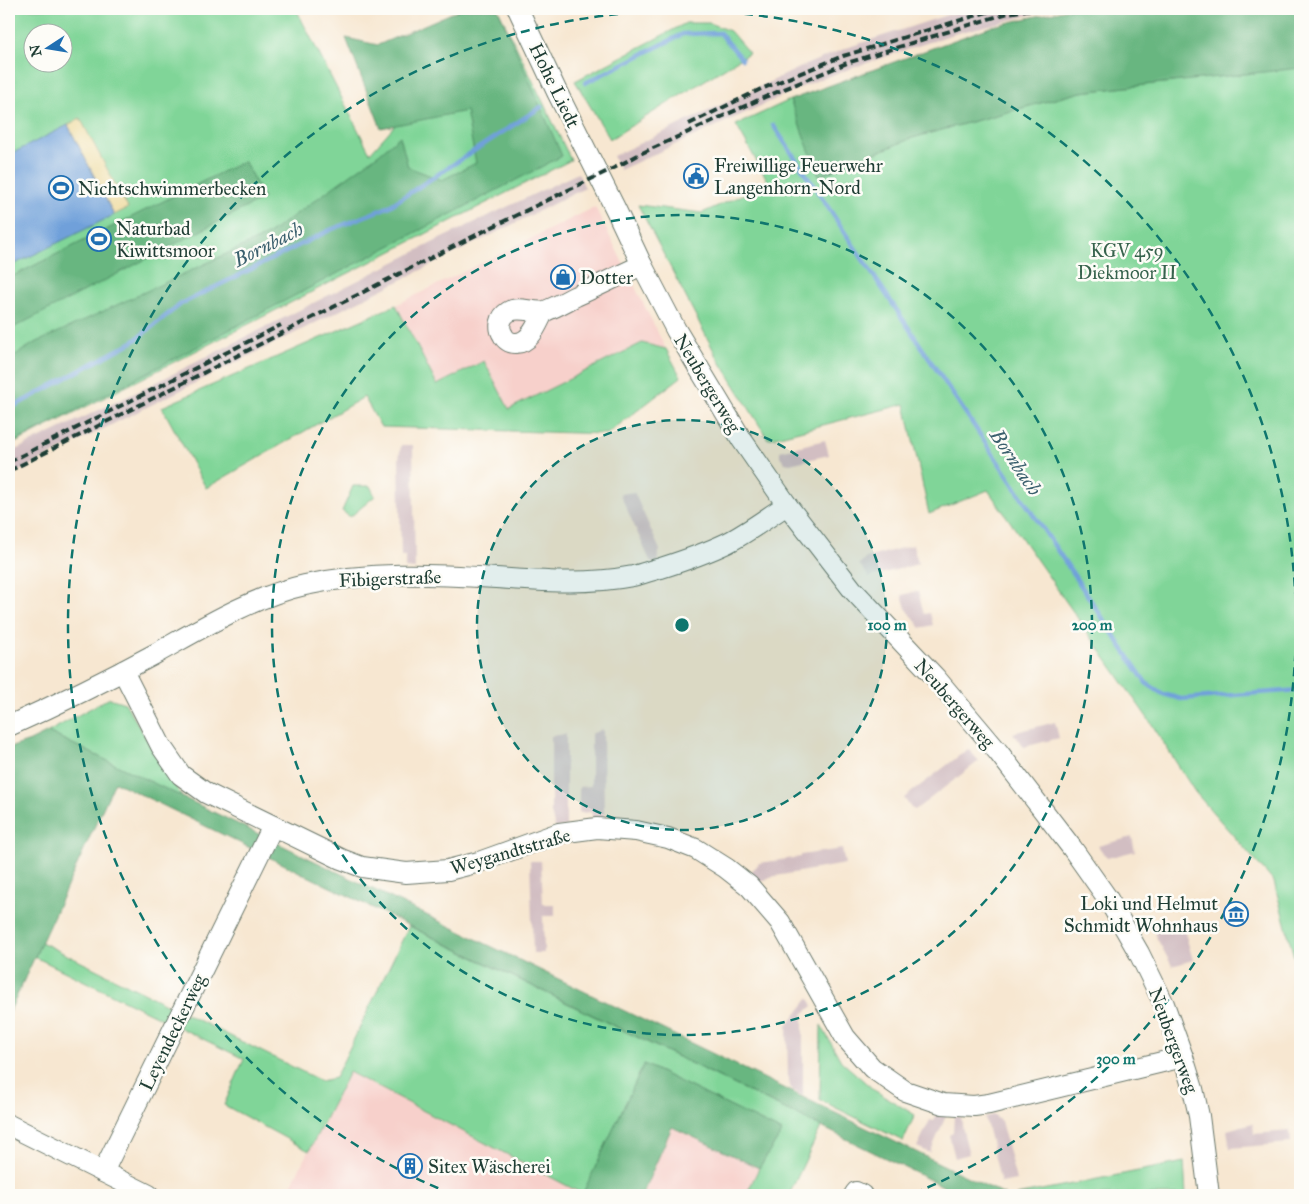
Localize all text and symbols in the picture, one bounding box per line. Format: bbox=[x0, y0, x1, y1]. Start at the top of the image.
north arrow bbox=[22, 22, 72, 72]
street label: Hohe Liedt bbox=[524, 39, 585, 132]
text: N bbox=[26, 43, 45, 58]
place label: Freiwillige Feuerwehr Langenhorn-Nord bbox=[714, 154, 884, 200]
public building icon: Freiwillige Feuerwehr Langenhorn-Nord bbox=[683, 163, 709, 189]
sports icon: Nichtschwimmerbecken bbox=[48, 175, 74, 201]
place label: Nichtschwimmerbecken bbox=[78, 177, 266, 200]
water label: Bornbach bbox=[228, 216, 307, 272]
place label: Naturbad Kiwittsmoor bbox=[116, 217, 216, 262]
sports icon: Naturbad Kiwittsmoor bbox=[86, 226, 112, 252]
park label: KGV 459 Diekmoor II bbox=[1077, 239, 1177, 284]
shop icon: Dotter bbox=[550, 264, 576, 290]
place label: Dotter bbox=[580, 266, 634, 289]
street label: Neubergerweg bbox=[668, 330, 746, 437]
water label: Bornbach bbox=[985, 423, 1047, 500]
street label: Fibigerstraße bbox=[338, 565, 442, 593]
centre of rings bbox=[673, 616, 691, 634]
text: 100 m bbox=[867, 616, 907, 634]
text: 200 m bbox=[1072, 616, 1113, 634]
street label: Neubergerweg bbox=[909, 654, 1000, 754]
street label: Weygandtstraße bbox=[447, 823, 573, 881]
place label: Loki und Helmut Schmidt Wohnhaus bbox=[1064, 892, 1218, 937]
museum icon: Loki und Helmut Schmidt Wohnhaus bbox=[1223, 901, 1249, 927]
street label: Leyendeckerweg bbox=[134, 970, 212, 1095]
street label: Neubergerweg bbox=[1143, 984, 1203, 1097]
text: 300 m bbox=[1096, 1050, 1136, 1069]
building icon: Sitex Wäscherei bbox=[397, 1153, 423, 1179]
place label: Sitex Wäscherei bbox=[428, 1155, 551, 1178]

